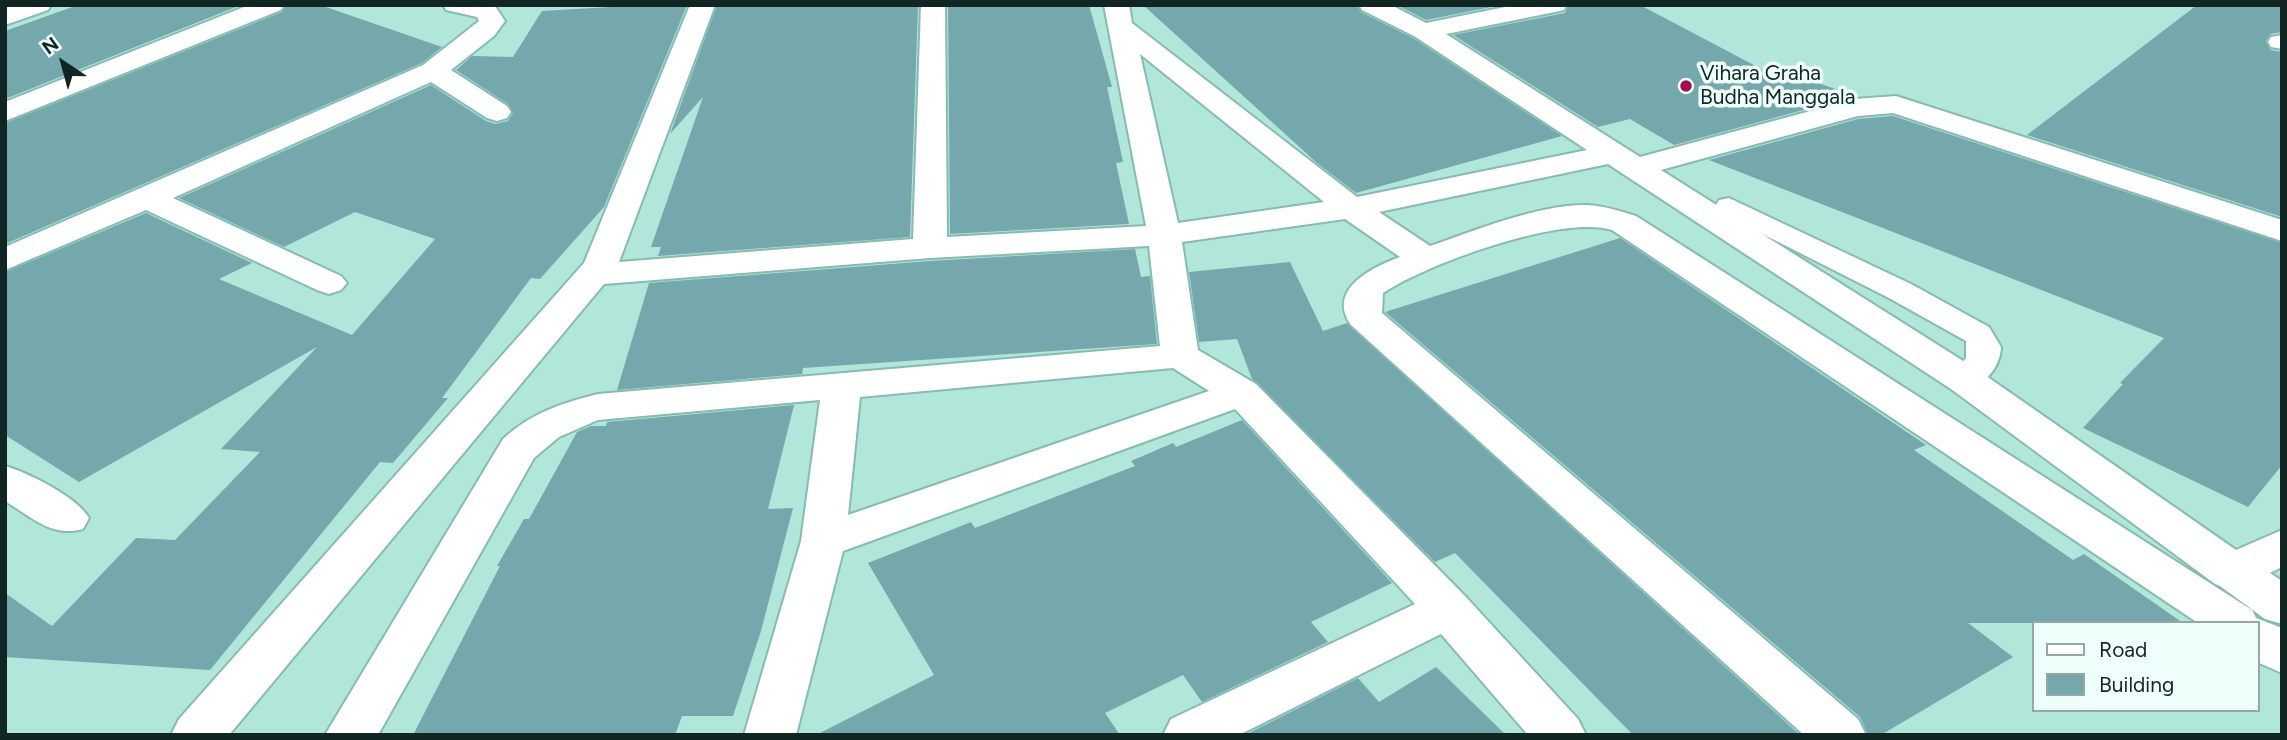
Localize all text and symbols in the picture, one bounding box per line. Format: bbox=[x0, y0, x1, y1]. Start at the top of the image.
north arrow bbox=[28, 28, 98, 98]
text: N bbox=[38, 32, 63, 59]
place label: Vihara Graha Budha Manggala bbox=[1700, 61, 1855, 111]
marker: Vihara Graha Budha Manggala bbox=[1678, 78, 1694, 94]
legend bbox=[2032, 621, 2259, 712]
text: Road bbox=[2099, 637, 2147, 662]
text: Building bbox=[2099, 672, 2174, 697]

